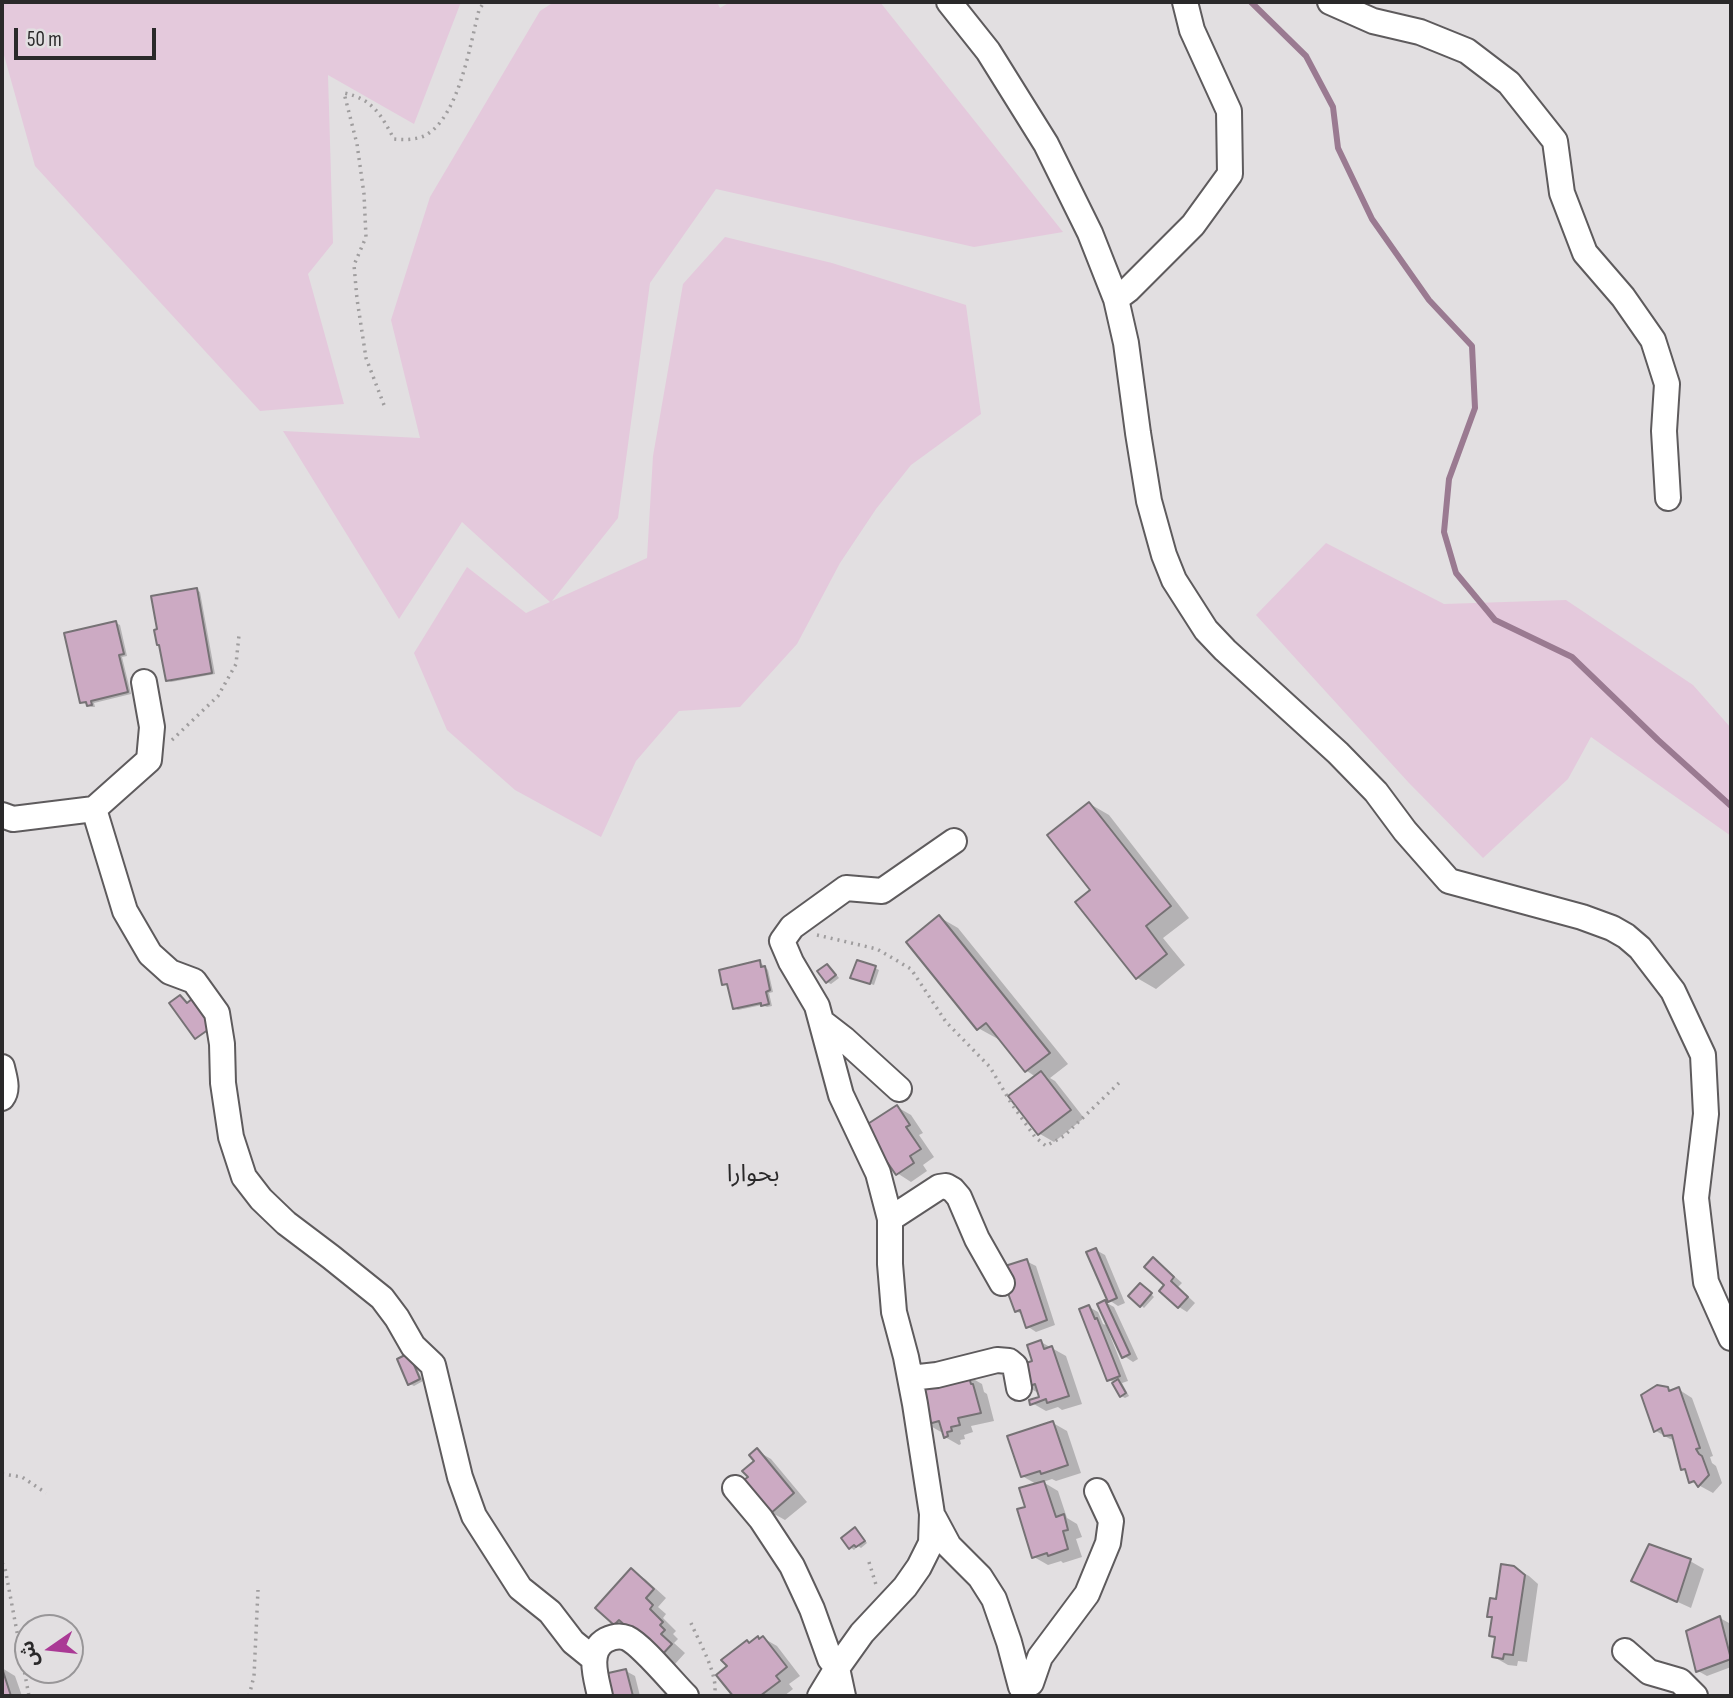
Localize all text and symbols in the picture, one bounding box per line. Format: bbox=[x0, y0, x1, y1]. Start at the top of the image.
scale bar bbox=[18, 14, 159, 58]
text: 50 m bbox=[27, 27, 62, 52]
district label: بحوارا bbox=[727, 1161, 779, 1189]
north arrow bbox=[14, 1614, 84, 1684]
text: ش bbox=[16, 1638, 44, 1669]

